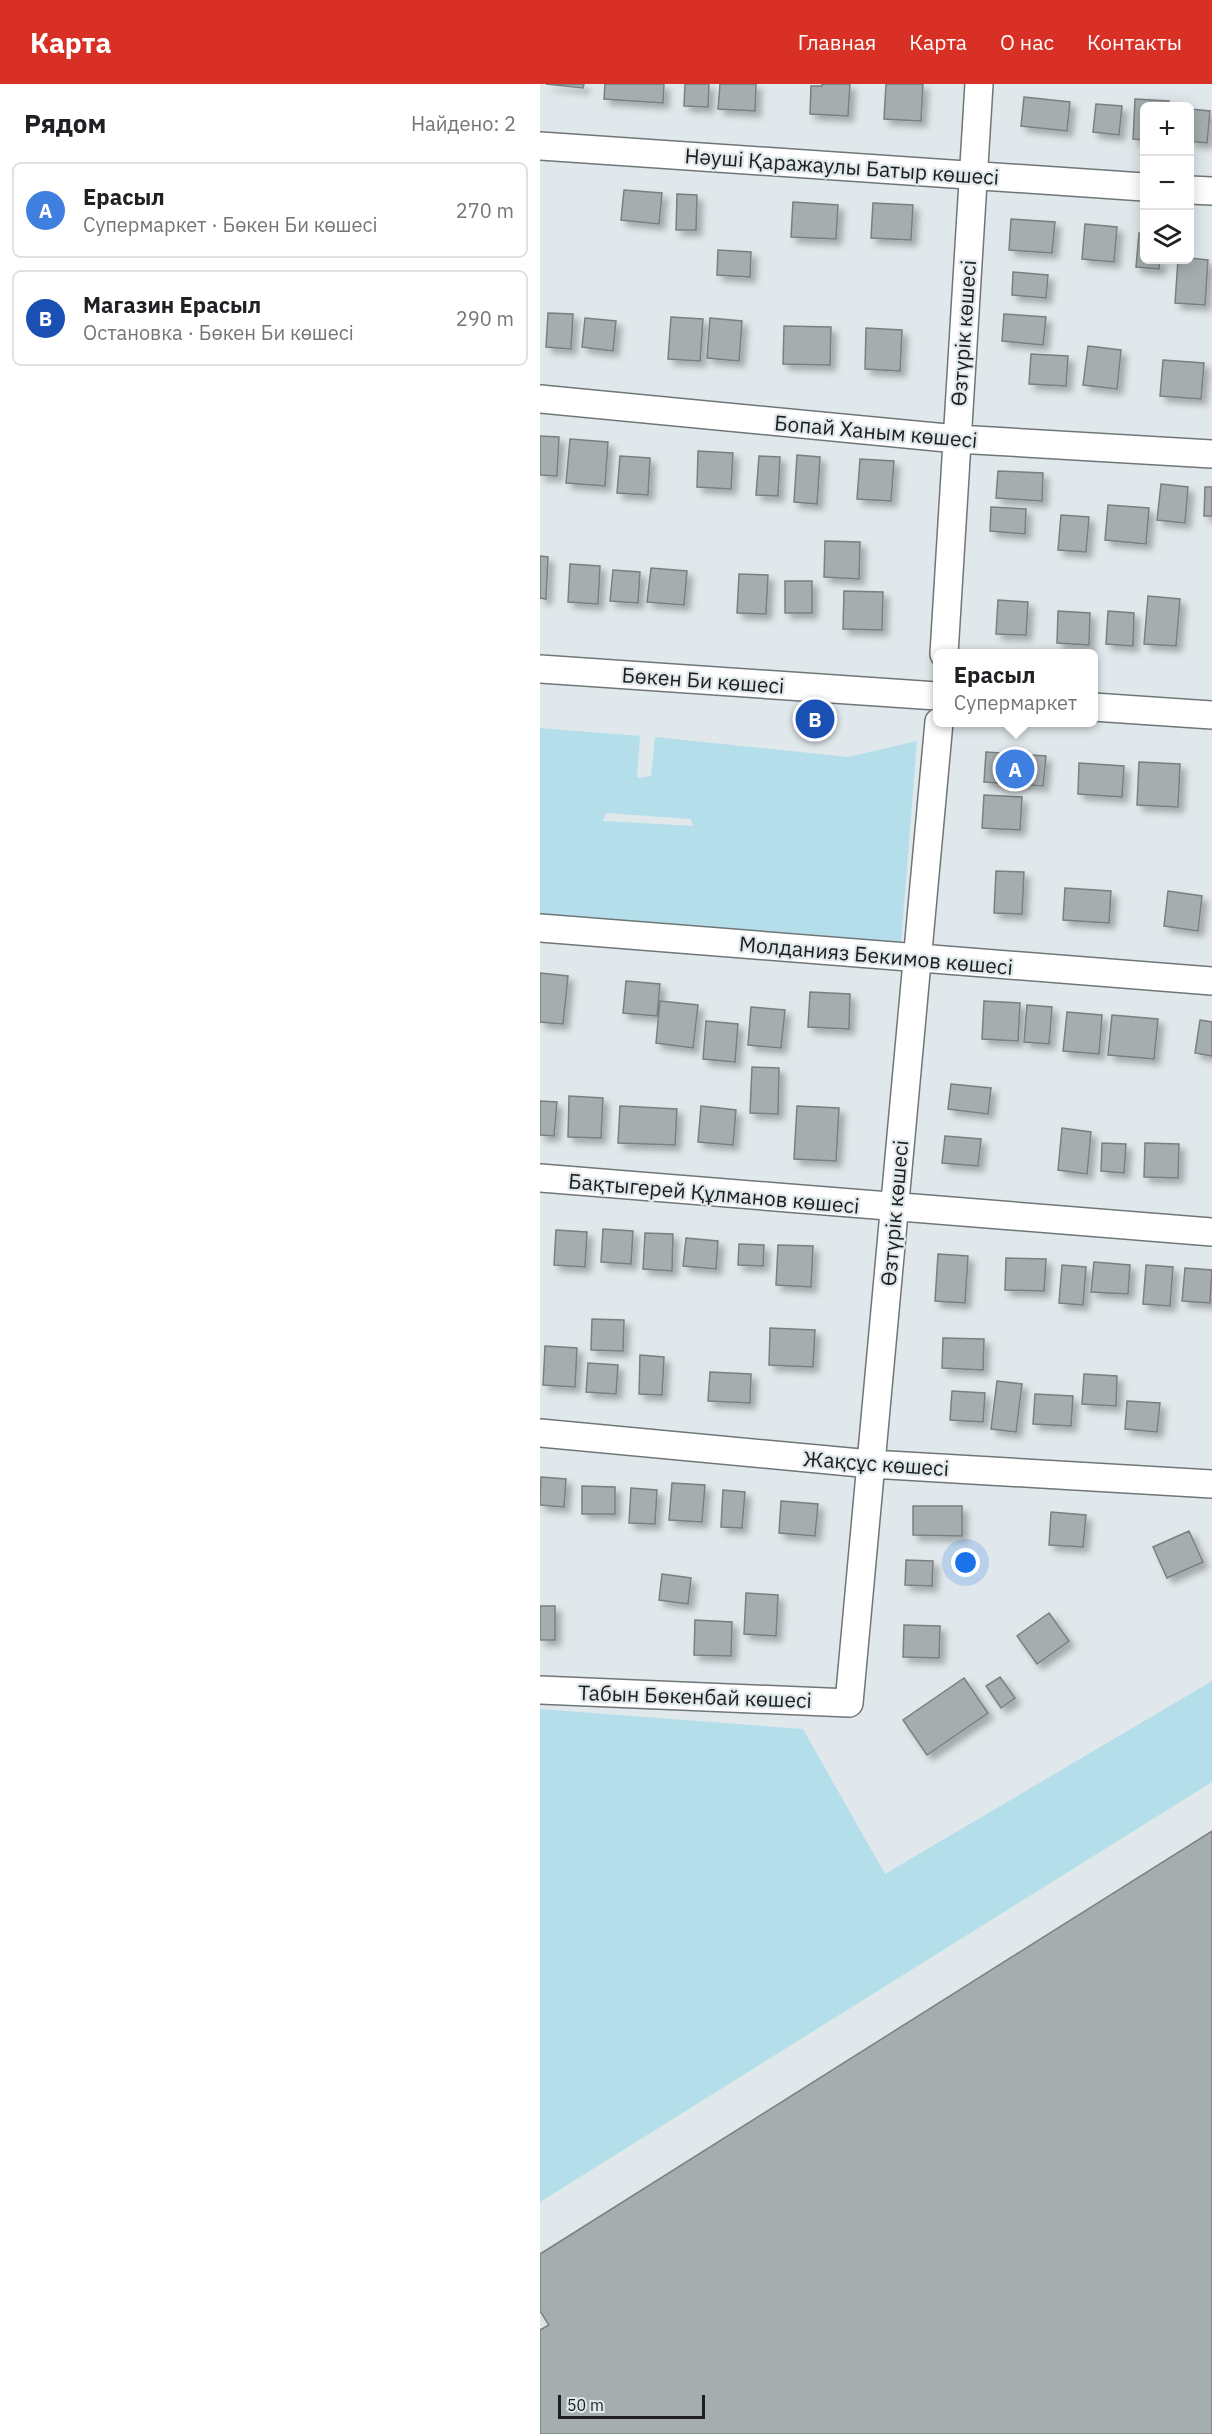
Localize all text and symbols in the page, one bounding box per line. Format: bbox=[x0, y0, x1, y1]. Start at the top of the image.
text: Карта bbox=[30, 24, 111, 61]
text: Главная bbox=[798, 28, 876, 56]
text: Карта bbox=[909, 28, 967, 56]
text: О нас bbox=[1000, 28, 1054, 56]
text: Контакты bbox=[1087, 28, 1182, 56]
map controls bbox=[1140, 102, 1194, 264]
button: + bbox=[1140, 102, 1194, 156]
text: Рядом bbox=[24, 106, 106, 140]
text: Найдено: 2 bbox=[411, 110, 516, 137]
street label: Нәуші Қаражаулы Батыр көшесі bbox=[684, 141, 1000, 191]
button: − bbox=[1140, 156, 1194, 210]
text: Ерасыл bbox=[83, 182, 165, 211]
text: A bbox=[39, 197, 52, 224]
text: 270 m bbox=[456, 197, 514, 224]
button: layers bbox=[1140, 210, 1194, 264]
text: Супермаркет · Бөкен Би көшесі bbox=[83, 211, 378, 238]
street label: Өзтүрік көшесі bbox=[944, 259, 982, 407]
text: Магазин Ерасыл bbox=[83, 290, 261, 319]
text: B bbox=[39, 305, 52, 332]
text: 290 m bbox=[456, 305, 514, 332]
text: Остановка · Бөкен Би көшесі bbox=[83, 319, 354, 346]
street label: Бопай Ханым көшесі bbox=[773, 408, 979, 454]
popup bbox=[933, 649, 1098, 727]
street label: Бөкен Би көшесі bbox=[621, 660, 785, 700]
text: Ерасыл bbox=[954, 660, 1036, 689]
text: Супермаркет bbox=[954, 689, 1077, 716]
pin: B bbox=[796, 696, 834, 742]
pin: A bbox=[996, 746, 1034, 792]
street label: Молданияз Бекимов көшесі bbox=[738, 929, 1014, 981]
street label: Өзтүрік көшесі bbox=[874, 1139, 914, 1287]
street label: Бақтыгерей Құлманов көшесі bbox=[567, 1166, 861, 1220]
street label: Жақсұс көшесі bbox=[802, 1444, 950, 1482]
your location bbox=[951, 1548, 980, 1577]
street label: Табын Бөкенбай көшесі bbox=[578, 1678, 812, 1714]
scale bar bbox=[558, 2392, 705, 2420]
text: 50 m bbox=[567, 2395, 604, 2415]

